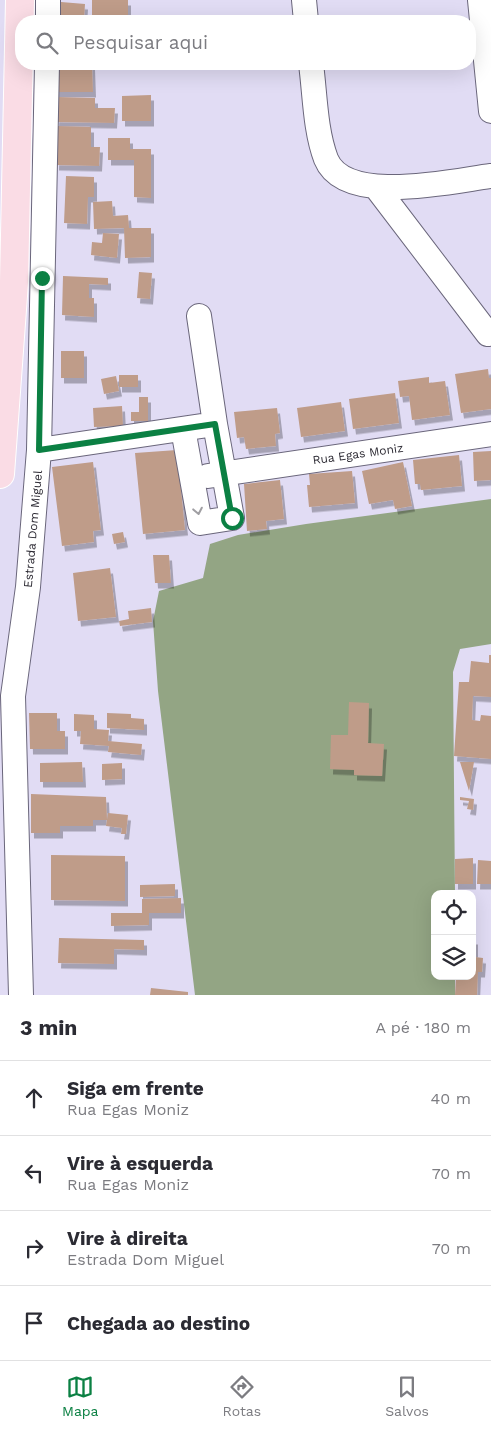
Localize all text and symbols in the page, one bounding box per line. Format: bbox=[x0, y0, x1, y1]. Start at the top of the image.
search box bbox=[15, 15, 476, 70]
icon: search bbox=[33, 29, 61, 57]
text: Pesquisar aqui bbox=[73, 31, 208, 54]
route end bbox=[31, 267, 54, 290]
street label: Rua Egas Moniz bbox=[312, 441, 404, 467]
street label: Estrada Dom Miguel bbox=[21, 469, 45, 588]
one-way arrow bbox=[193, 507, 203, 516]
route start bbox=[221, 507, 244, 530]
map controls bbox=[431, 890, 476, 980]
button: locate bbox=[431, 890, 476, 935]
button: layers bbox=[431, 935, 476, 980]
text: 3 min bbox=[20, 1015, 77, 1040]
text: A pé · 180 m bbox=[375, 1018, 471, 1037]
text: Siga em frente bbox=[67, 1077, 204, 1100]
icon: ahead bbox=[20, 1084, 48, 1112]
text: 40 m bbox=[431, 1089, 471, 1108]
text: Rua Egas Moniz bbox=[67, 1100, 189, 1119]
text: Vire à esquerda bbox=[67, 1152, 213, 1175]
icon: left bbox=[20, 1159, 48, 1187]
text: 70 m bbox=[432, 1164, 471, 1183]
text: Rua Egas Moniz bbox=[67, 1175, 189, 1194]
text: Vire à direita bbox=[67, 1227, 188, 1250]
icon: right bbox=[20, 1234, 48, 1262]
text: 70 m bbox=[432, 1239, 471, 1258]
text: Estrada Dom Miguel bbox=[67, 1250, 224, 1269]
icon: arrive bbox=[20, 1309, 48, 1337]
text: Chegada ao destino bbox=[67, 1312, 250, 1335]
tab: Mapa bbox=[62, 1373, 99, 1419]
tab: Rotas bbox=[223, 1373, 261, 1419]
tab: Salvos bbox=[385, 1373, 429, 1419]

